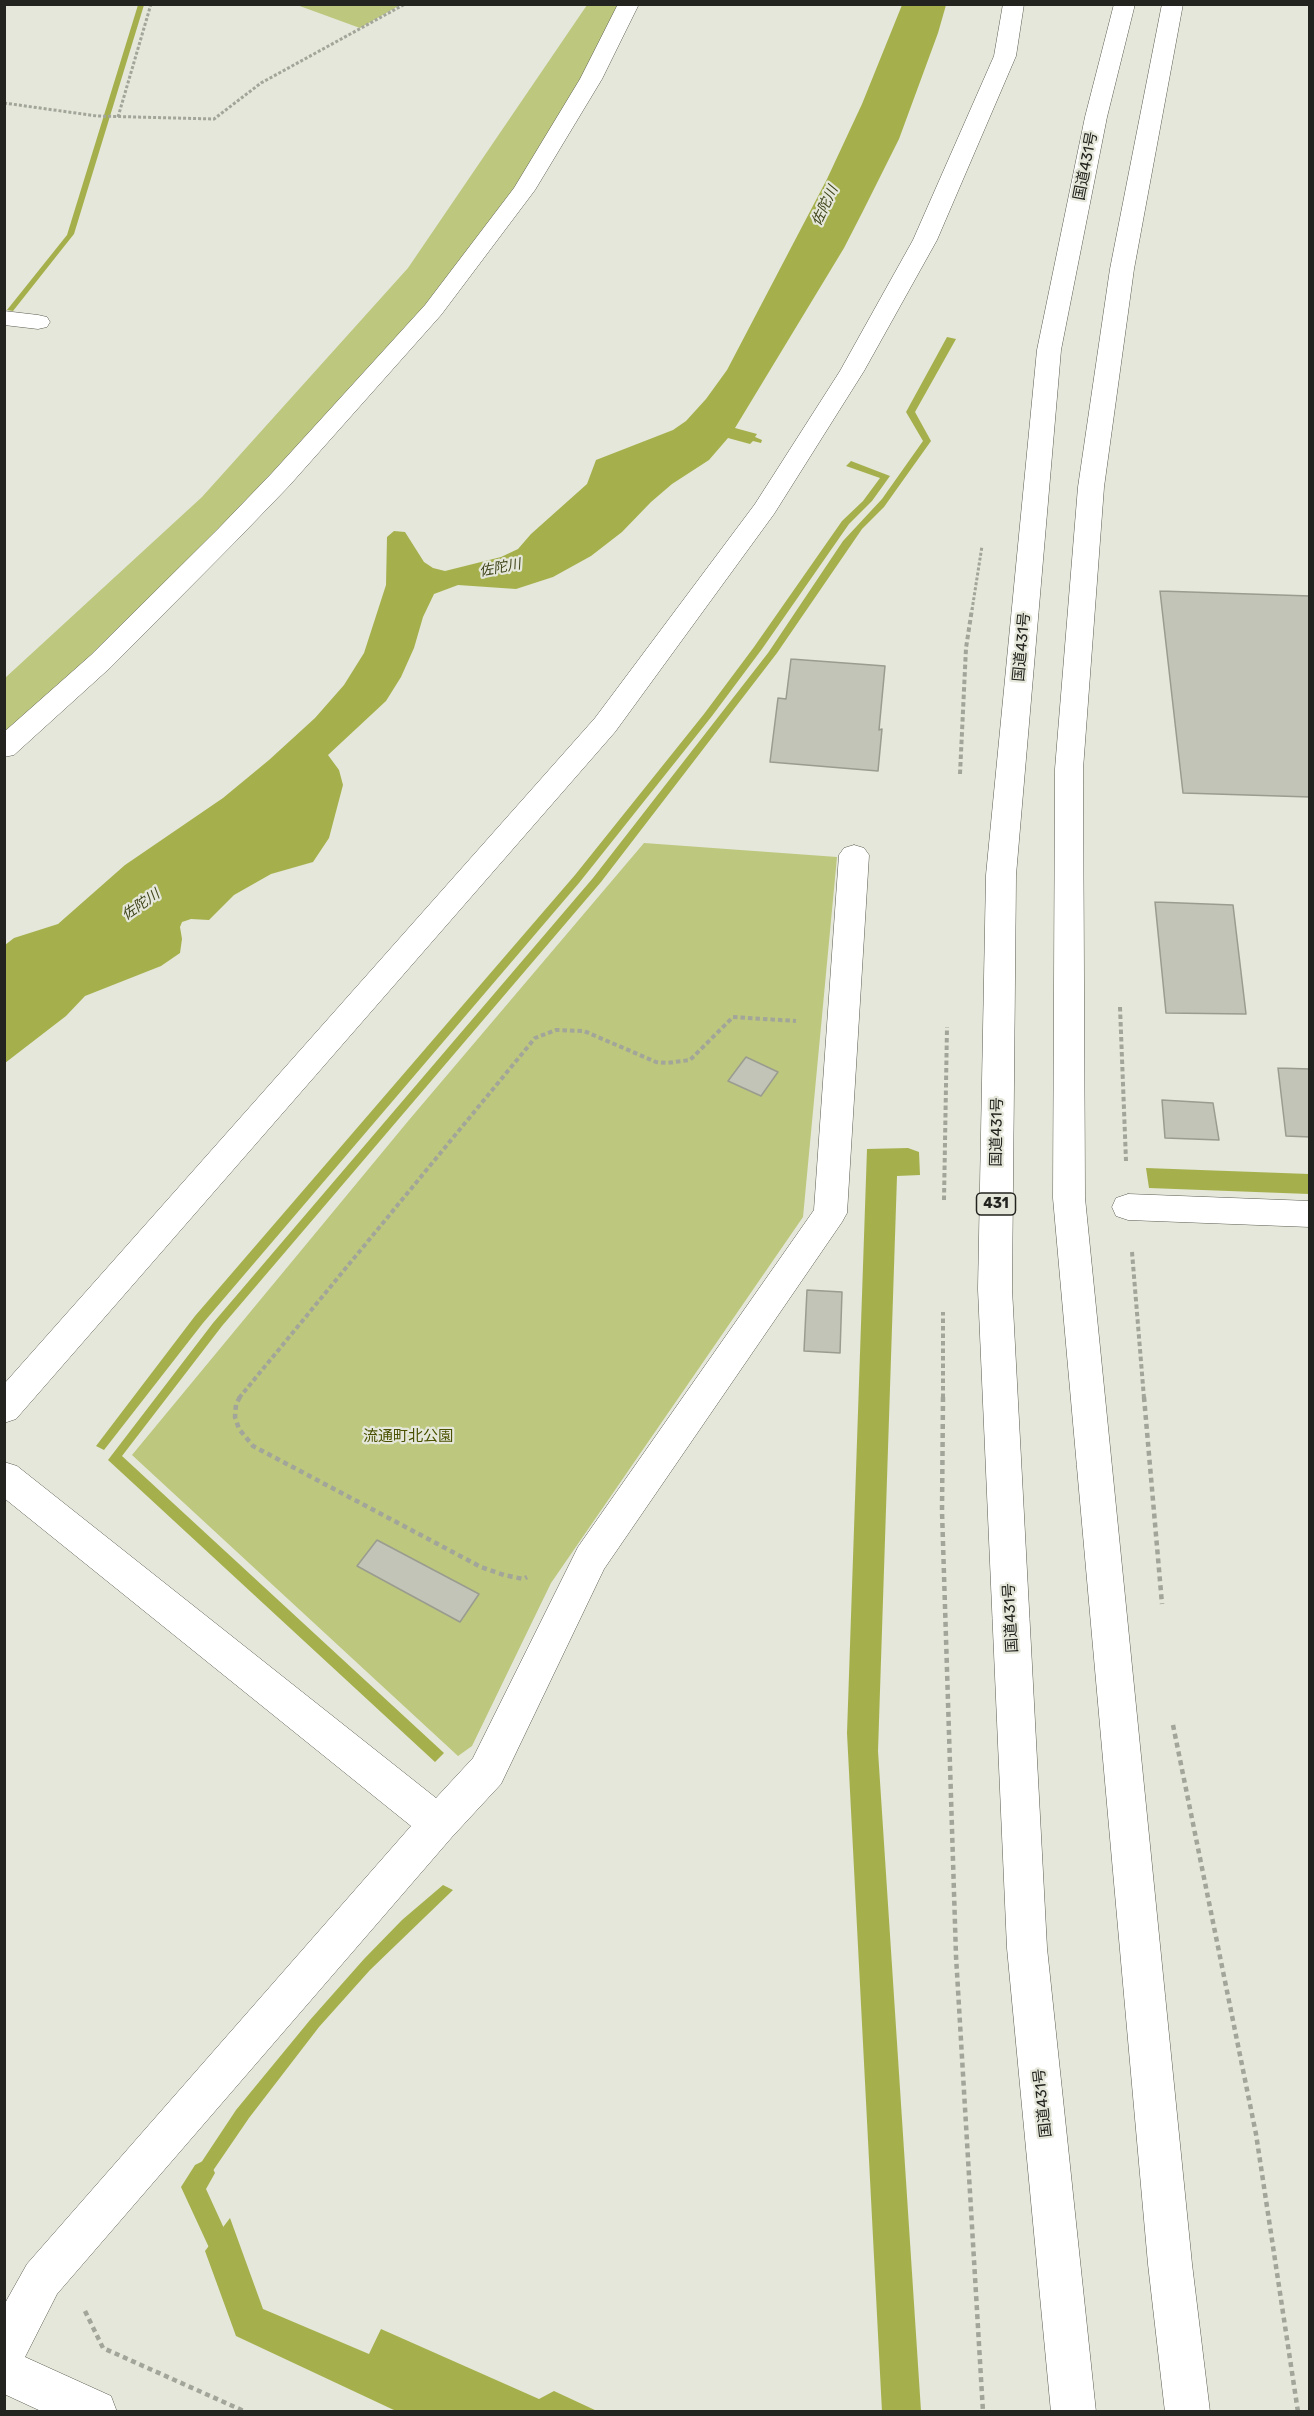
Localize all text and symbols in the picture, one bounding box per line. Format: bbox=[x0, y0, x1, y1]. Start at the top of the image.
street label: 国道431号 bbox=[1071, 130, 1101, 202]
water label: 佐陀川 bbox=[809, 183, 841, 229]
water label: 佐陀川 bbox=[478, 556, 522, 580]
street label: 国道431号 bbox=[1010, 612, 1034, 682]
water label: 佐陀川 bbox=[119, 886, 163, 924]
street label: 国道431号 bbox=[987, 1097, 1007, 1167]
road number: 431 bbox=[976, 1193, 1016, 1215]
park label: 流通町北公園 bbox=[363, 1428, 453, 1446]
street label: 国道431号 bbox=[1000, 1583, 1022, 1653]
street label: 国道431号 bbox=[1030, 2068, 1056, 2138]

